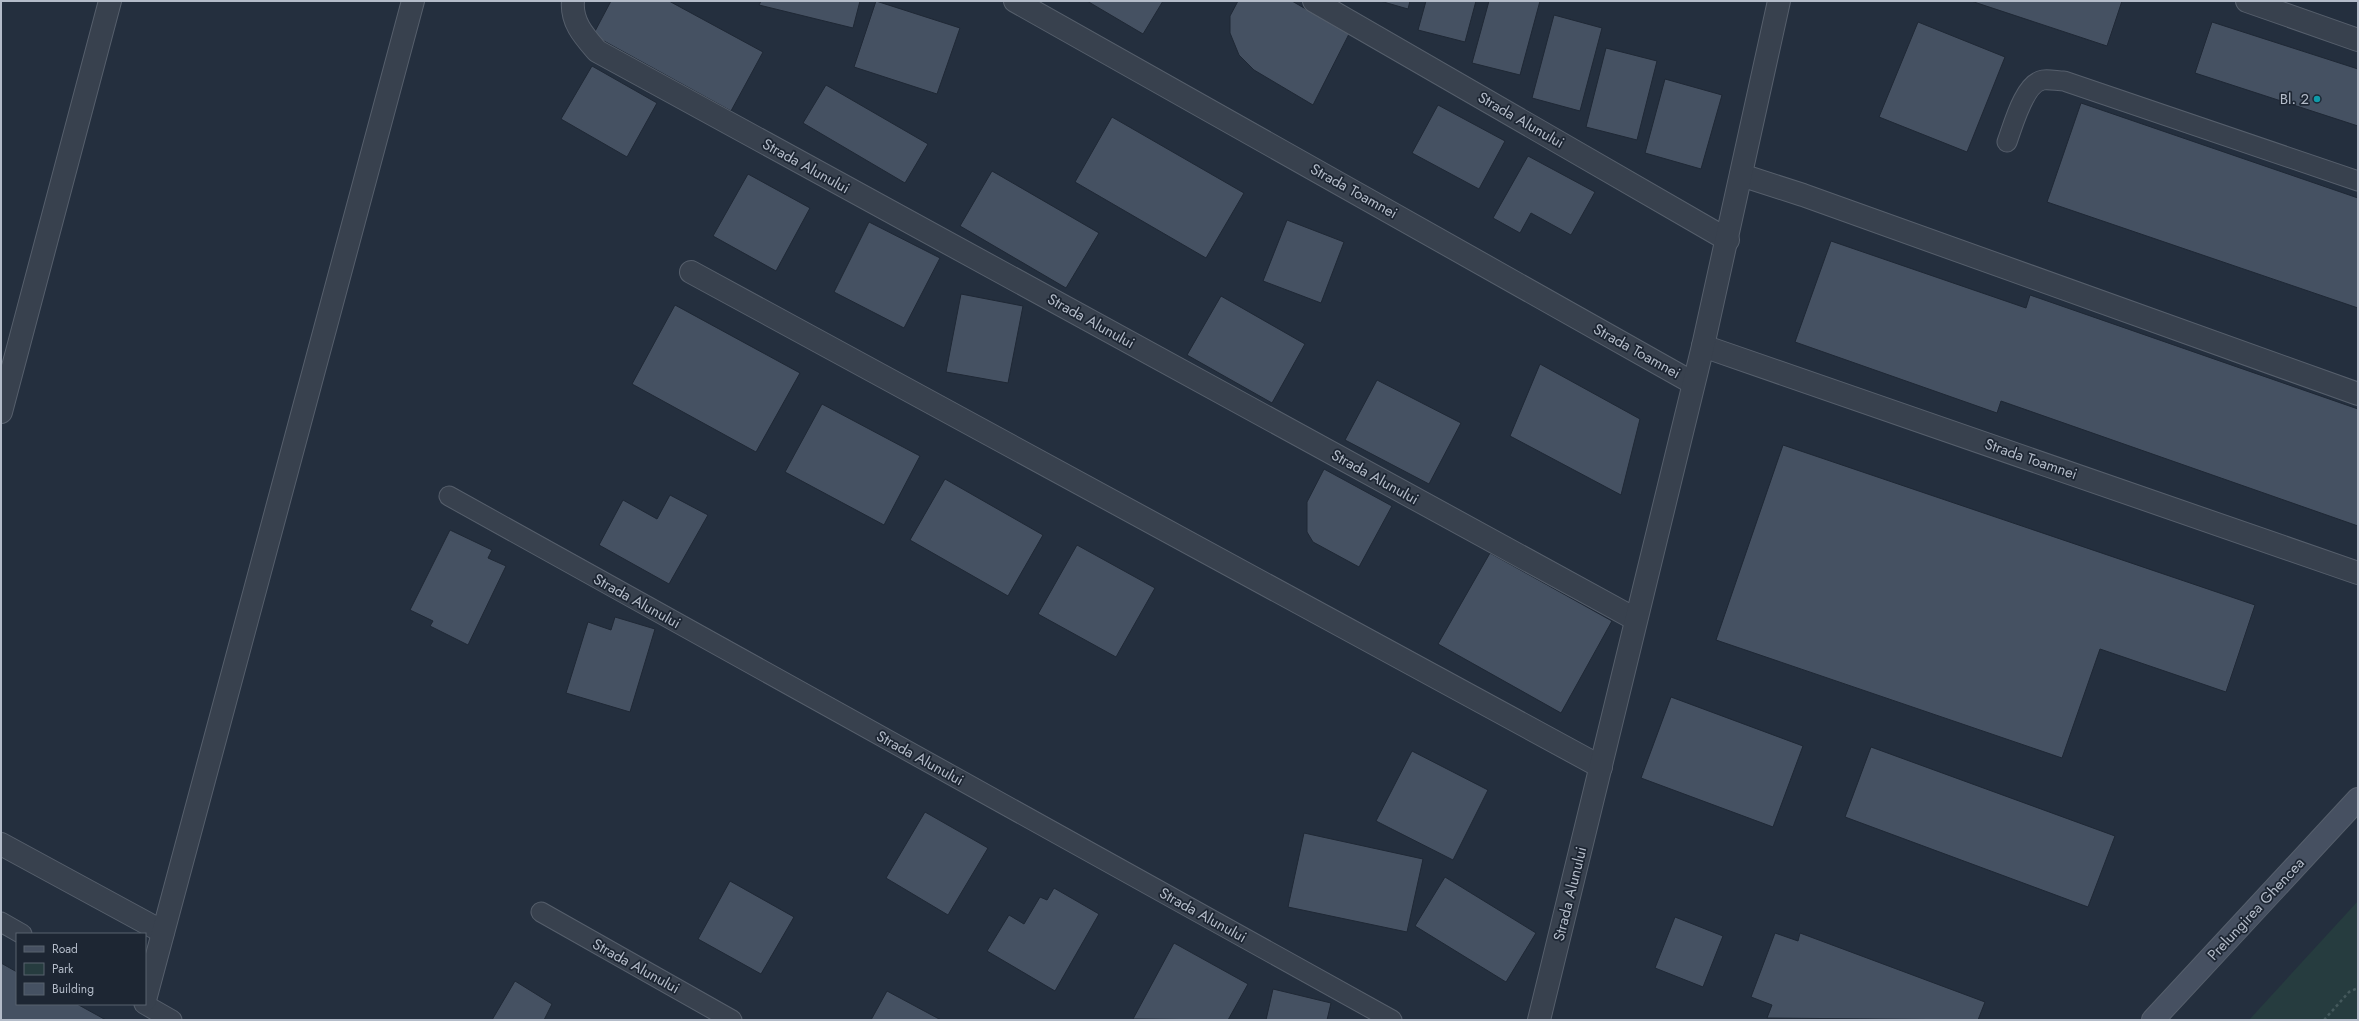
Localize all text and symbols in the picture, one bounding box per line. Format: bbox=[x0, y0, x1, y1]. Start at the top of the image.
street label: Strada Alunului bbox=[1474, 86, 1568, 154]
place label: Bl. 2 bbox=[2280, 88, 2309, 110]
marker: Bl. 2 bbox=[2312, 94, 2322, 104]
street label: Strada Alunului bbox=[758, 133, 854, 199]
street label: Strada Toamnei bbox=[1306, 158, 1402, 224]
street label: Strada Alunului bbox=[1043, 288, 1139, 354]
street label: Strada Toamnei bbox=[1589, 318, 1685, 384]
street label: Strada Toamnei bbox=[1982, 433, 2080, 485]
street label: Strada Alunului bbox=[1327, 444, 1423, 510]
street label: Strada Alunului bbox=[589, 568, 685, 634]
street label: Strada Alunului bbox=[872, 725, 968, 791]
street label: Strada Alunului bbox=[1548, 844, 1592, 944]
street label: Prelungirea Ghencea bbox=[2202, 853, 2310, 965]
street label: Strada Alunului bbox=[1155, 882, 1251, 948]
legend bbox=[16, 933, 146, 1005]
street label: Strada Alunului bbox=[588, 933, 684, 999]
text: Road bbox=[52, 940, 78, 958]
text: Park bbox=[52, 960, 74, 978]
text: Building bbox=[52, 980, 94, 998]

